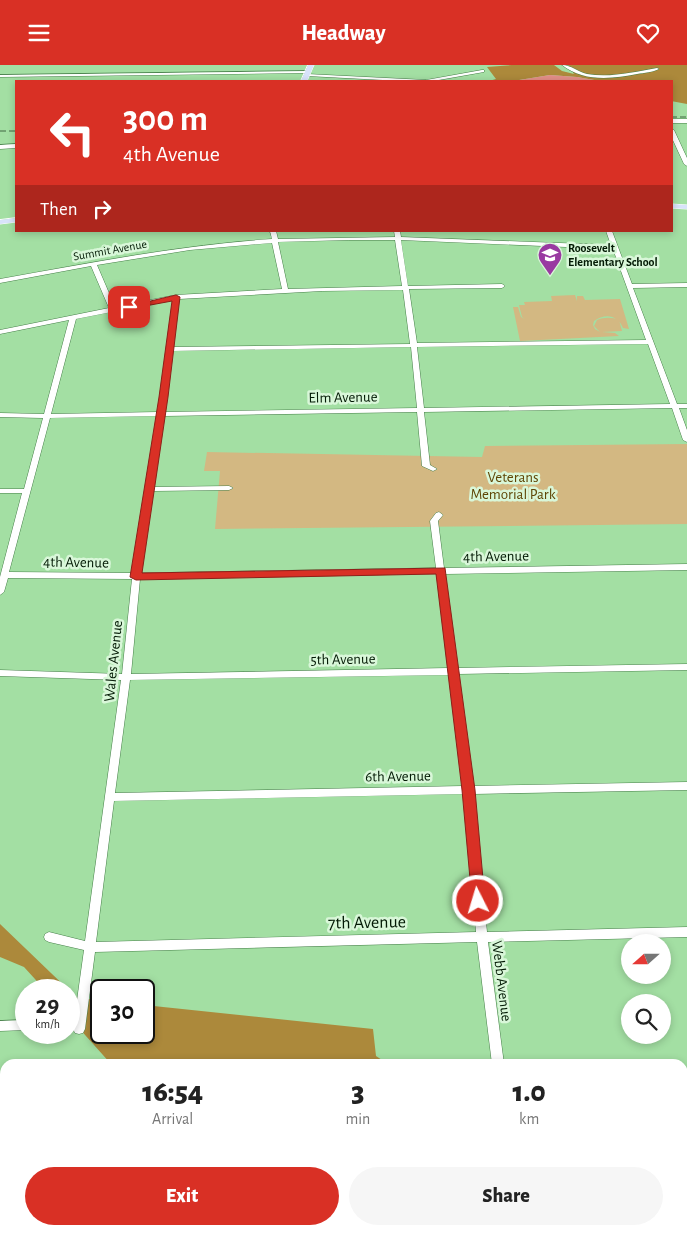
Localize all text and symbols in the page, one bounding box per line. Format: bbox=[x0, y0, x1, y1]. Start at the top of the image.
icon: menu bbox=[25, 19, 53, 47]
icon: heart bbox=[634, 19, 662, 47]
text: Headway bbox=[301, 22, 386, 44]
icon: left bbox=[40, 100, 105, 165]
text: 300 m bbox=[123, 102, 208, 137]
text: 4th Avenue bbox=[123, 143, 220, 165]
icon: right bbox=[88, 195, 116, 223]
text: Then bbox=[40, 200, 78, 219]
street label: Summit Avenue bbox=[72, 238, 148, 262]
school or university icon: Roosevelt Elementary School bbox=[537, 242, 563, 276]
place label: Roosevelt Elementary School bbox=[568, 242, 658, 269]
pin bbox=[108, 286, 150, 328]
icon: arrive bbox=[115, 293, 143, 321]
street label: Elm Avenue bbox=[308, 389, 378, 406]
park label: Veterans Memorial Park bbox=[470, 470, 556, 502]
street label: 4th Avenue bbox=[463, 548, 529, 565]
street label: 4th Avenue bbox=[43, 554, 109, 571]
street label: Wales Avenue bbox=[102, 619, 125, 703]
street label: 5th Avenue bbox=[310, 651, 376, 668]
street label: 6th Avenue bbox=[365, 768, 431, 785]
position arrow bbox=[451, 874, 503, 926]
street label: 7th Avenue bbox=[328, 913, 406, 933]
north arrow bbox=[621, 934, 671, 984]
map controls bbox=[621, 934, 671, 1044]
street label: Webb Avenue bbox=[489, 940, 514, 1022]
speed limit sign: 30 bbox=[90, 979, 155, 1044]
text: 29 bbox=[36, 993, 59, 1018]
button: search bbox=[621, 994, 671, 1044]
text: km/h bbox=[35, 1018, 60, 1030]
text: 16:54 bbox=[142, 1077, 203, 1107]
text: 3 bbox=[351, 1077, 364, 1107]
text: 1.0 bbox=[512, 1077, 546, 1107]
text: Arrival bbox=[152, 1111, 193, 1127]
text: min bbox=[345, 1111, 370, 1127]
text: km bbox=[519, 1111, 539, 1127]
button: Exit bbox=[25, 1167, 339, 1225]
button: Share bbox=[349, 1167, 663, 1225]

